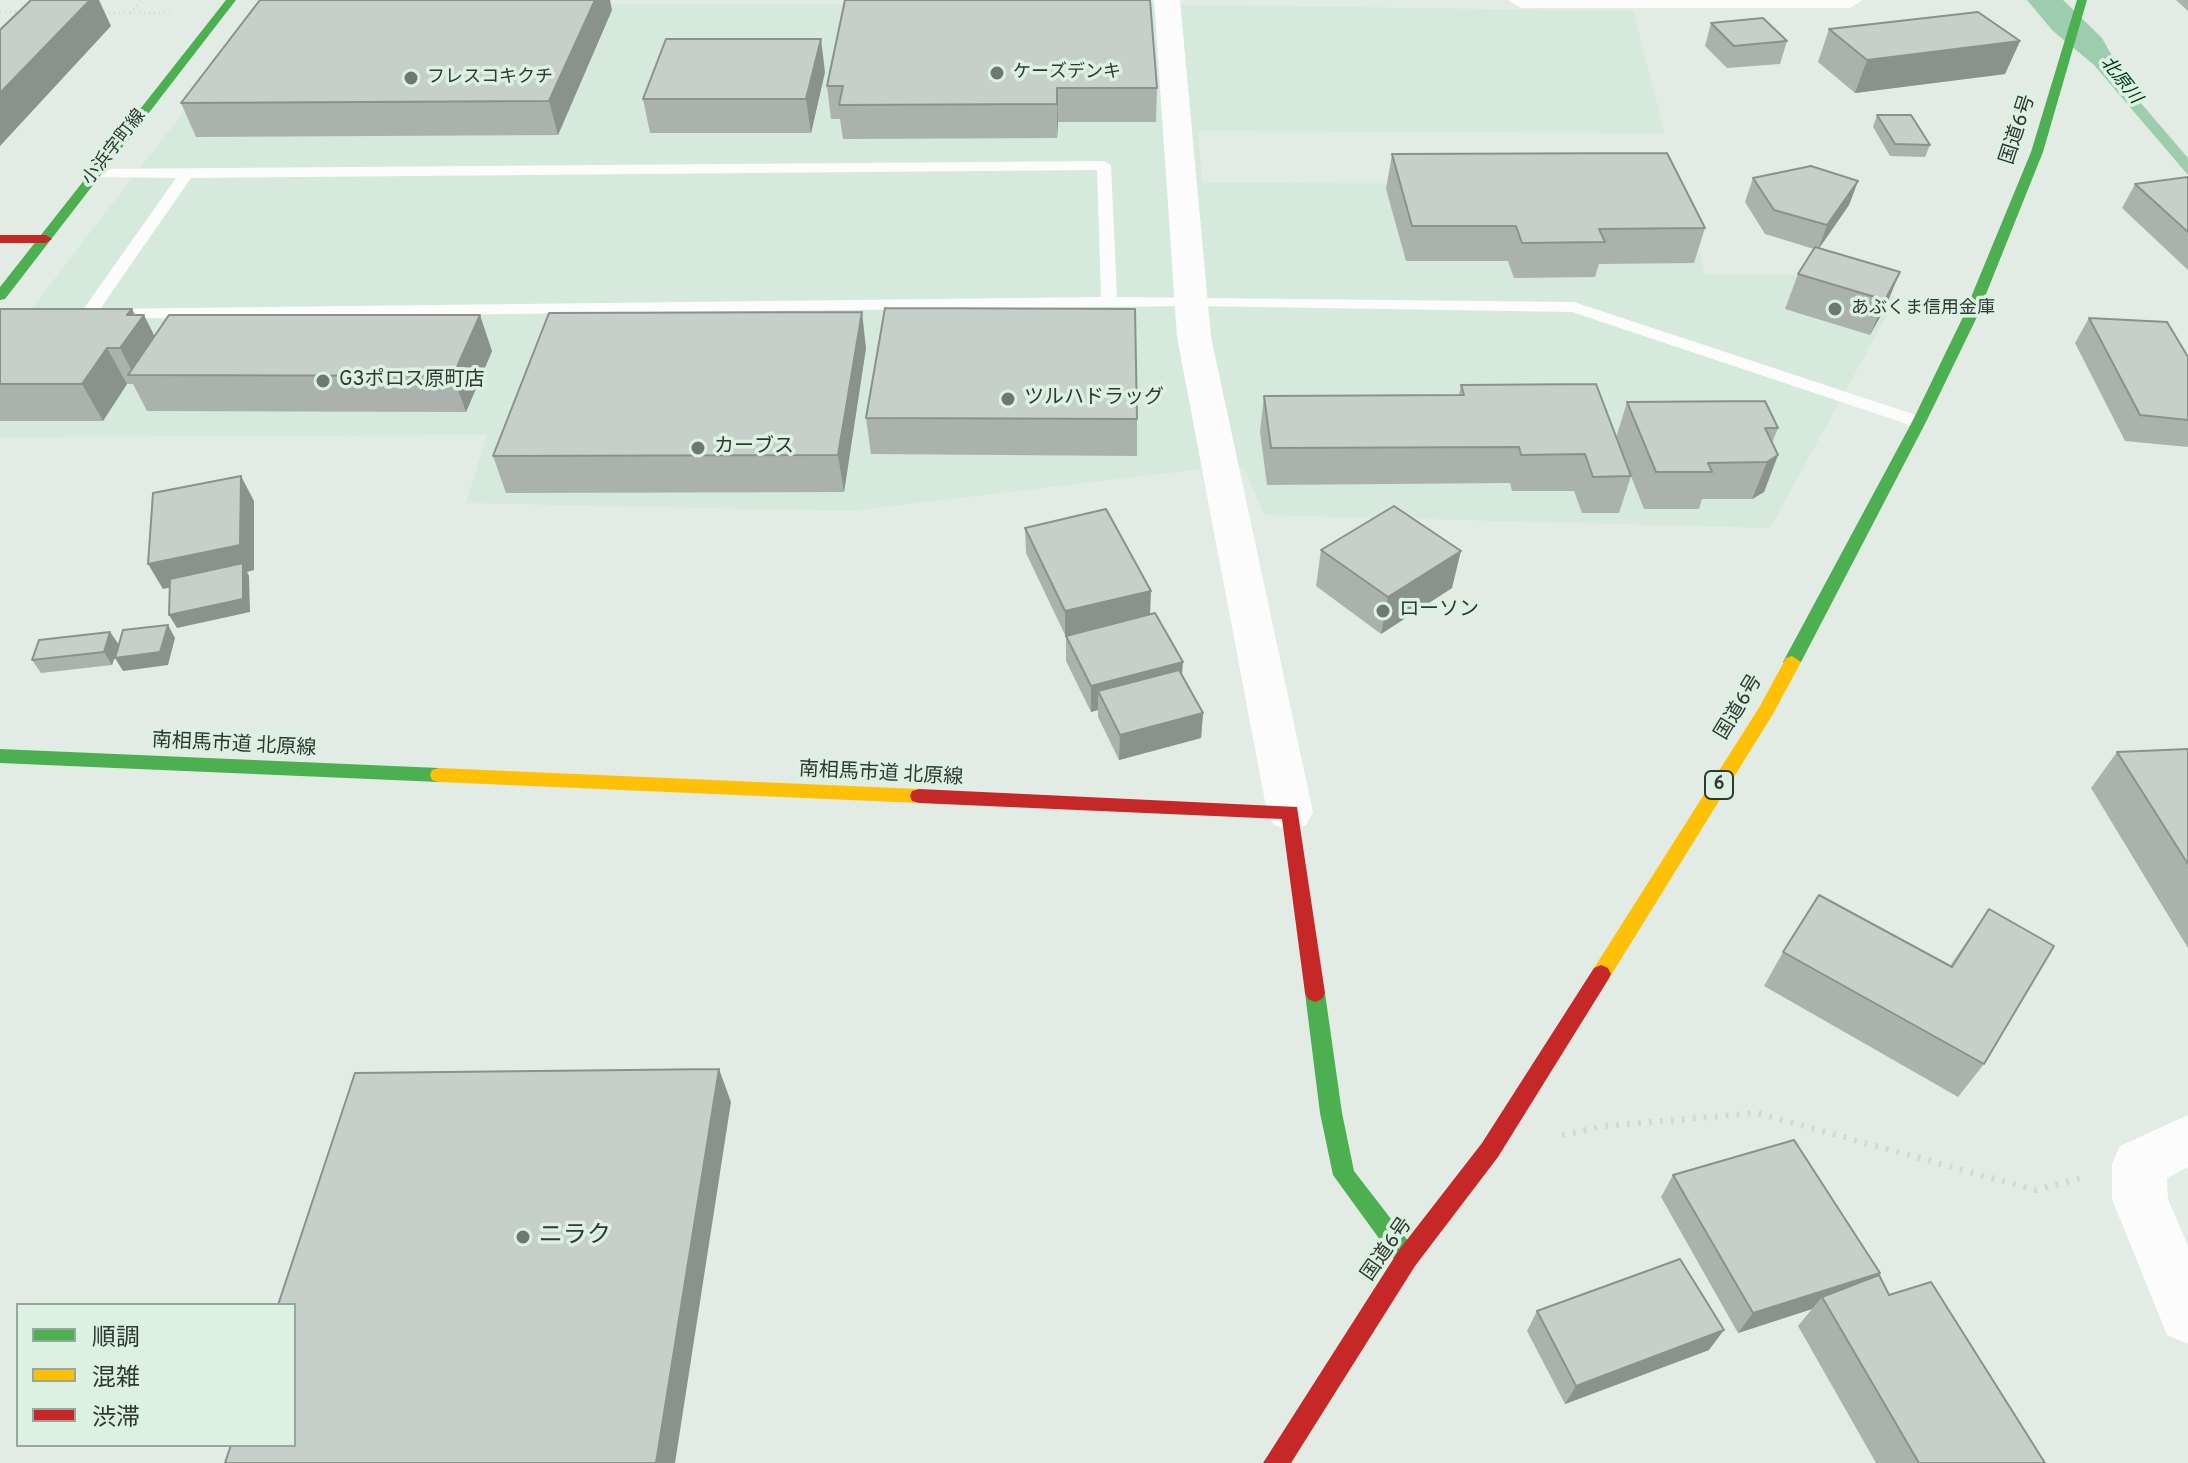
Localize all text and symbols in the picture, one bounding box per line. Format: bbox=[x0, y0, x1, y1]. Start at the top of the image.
water label: 北原川 bbox=[2095, 53, 2145, 109]
place label: ケーズデンキ bbox=[1013, 62, 1121, 84]
marker: ケーズデンキ bbox=[988, 64, 1006, 82]
place label: フレスコキクチ bbox=[427, 67, 553, 89]
marker: フレスコキクチ bbox=[402, 69, 420, 87]
street label: 国道6号 bbox=[1996, 92, 2042, 168]
street label: 小浜字町線 bbox=[79, 106, 151, 190]
place label: あぶくま信用金庫 bbox=[1851, 298, 1995, 320]
marker: あぶくま信用金庫 bbox=[1826, 300, 1844, 318]
place label: G3ポロス原町店 bbox=[339, 369, 485, 393]
marker: G3ポロス原町店 bbox=[314, 372, 332, 390]
place label: ツルハドラッグ bbox=[1024, 387, 1164, 411]
marker: ツルハドラッグ bbox=[999, 390, 1017, 408]
place label: カーブス bbox=[714, 436, 794, 460]
marker: カーブス bbox=[689, 439, 707, 457]
place label: ローソン bbox=[1399, 599, 1479, 623]
marker: ローソン bbox=[1374, 602, 1392, 620]
street label: 国道6号 bbox=[1711, 671, 1769, 745]
street label: 南相馬市道 北原線 bbox=[151, 730, 317, 762]
street label: 南相馬市道 北原線 bbox=[798, 759, 964, 791]
road number: 6 bbox=[1705, 771, 1733, 799]
street label: 国道6号 bbox=[1358, 1214, 1418, 1286]
place label: ニラク bbox=[539, 1223, 611, 1251]
marker: ニラク bbox=[514, 1228, 532, 1246]
legend bbox=[16, 1303, 296, 1447]
text: 順調 bbox=[92, 1324, 140, 1354]
text: 混雑 bbox=[92, 1364, 140, 1394]
text: 渋滞 bbox=[92, 1404, 140, 1434]

